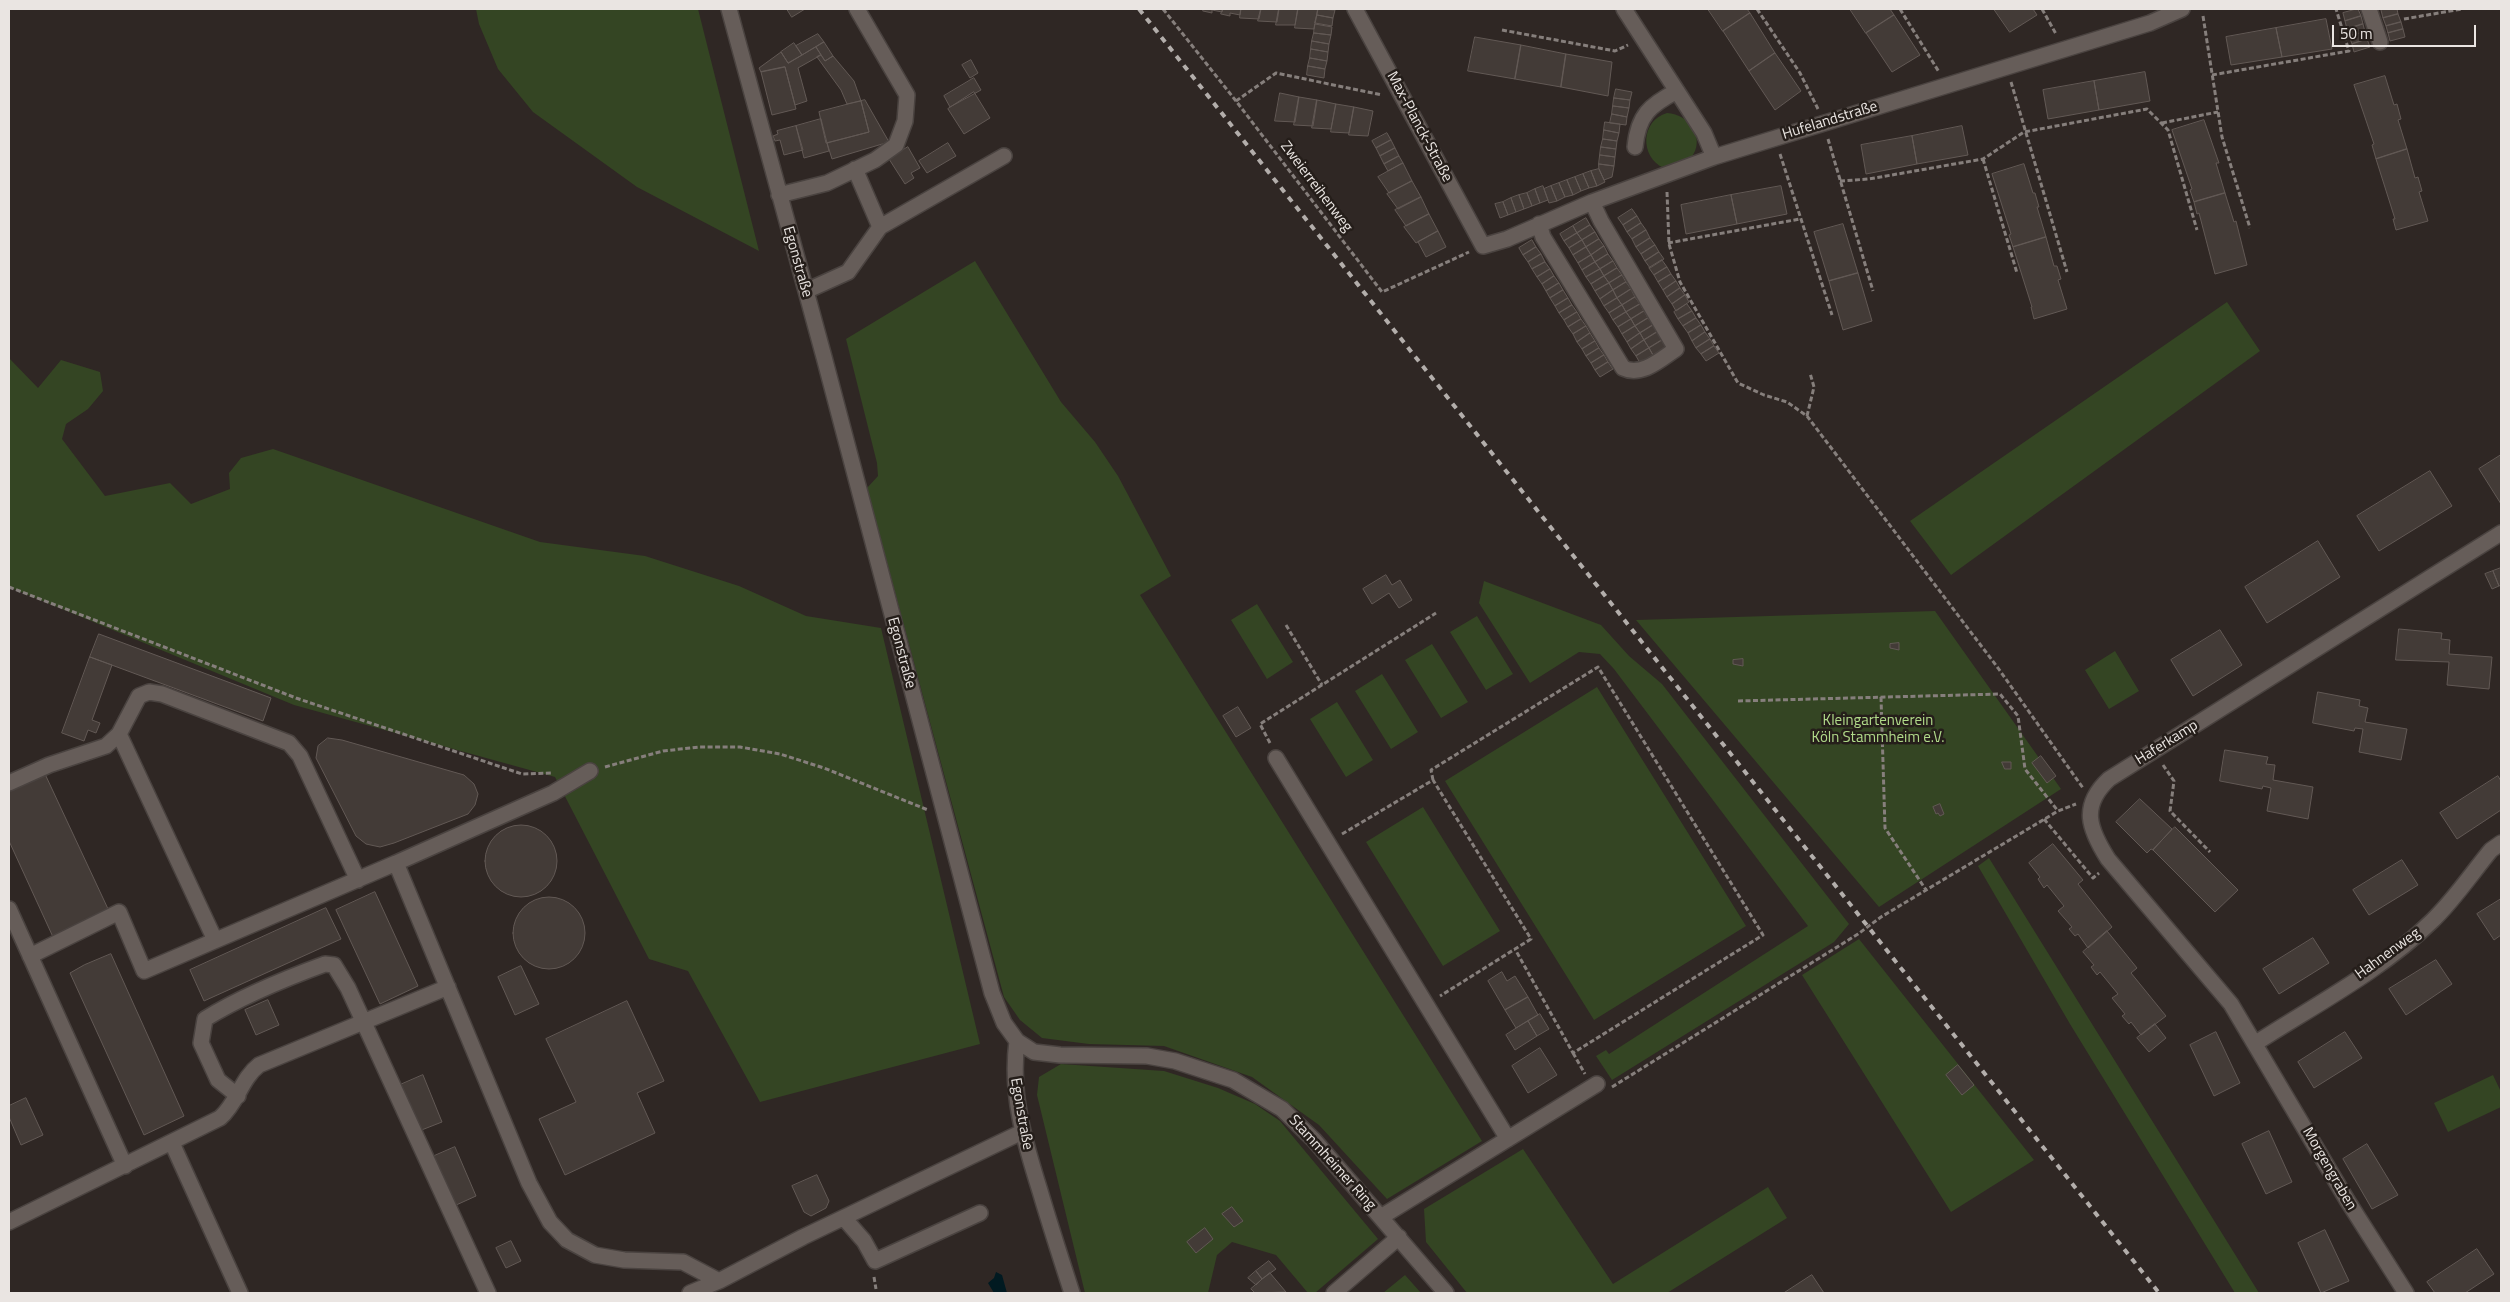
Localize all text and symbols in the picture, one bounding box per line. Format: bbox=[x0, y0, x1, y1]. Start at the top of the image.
scale bar bbox=[2335, 15, 2479, 47]
text: 50 m bbox=[2340, 22, 2373, 45]
street label: Max-Planck-Straße bbox=[1382, 69, 1456, 185]
street label: Hufelandstraße bbox=[1780, 98, 1880, 144]
street label: Zweierreihenweg bbox=[1276, 138, 1356, 236]
street label: Egonstraße bbox=[778, 224, 816, 300]
street label: Egonstraße bbox=[883, 615, 919, 691]
park label: Kleingartenverein Köln Stammheim e.V. bbox=[1812, 712, 1944, 747]
street label: Haferkamp bbox=[2132, 717, 2202, 769]
street label: Hahnenweg bbox=[2352, 924, 2424, 984]
street label: Egonstraße bbox=[1006, 1077, 1036, 1151]
street label: Stammheimer Ring bbox=[1285, 1112, 1379, 1214]
street label: Morgengraben bbox=[2298, 1124, 2360, 1214]

